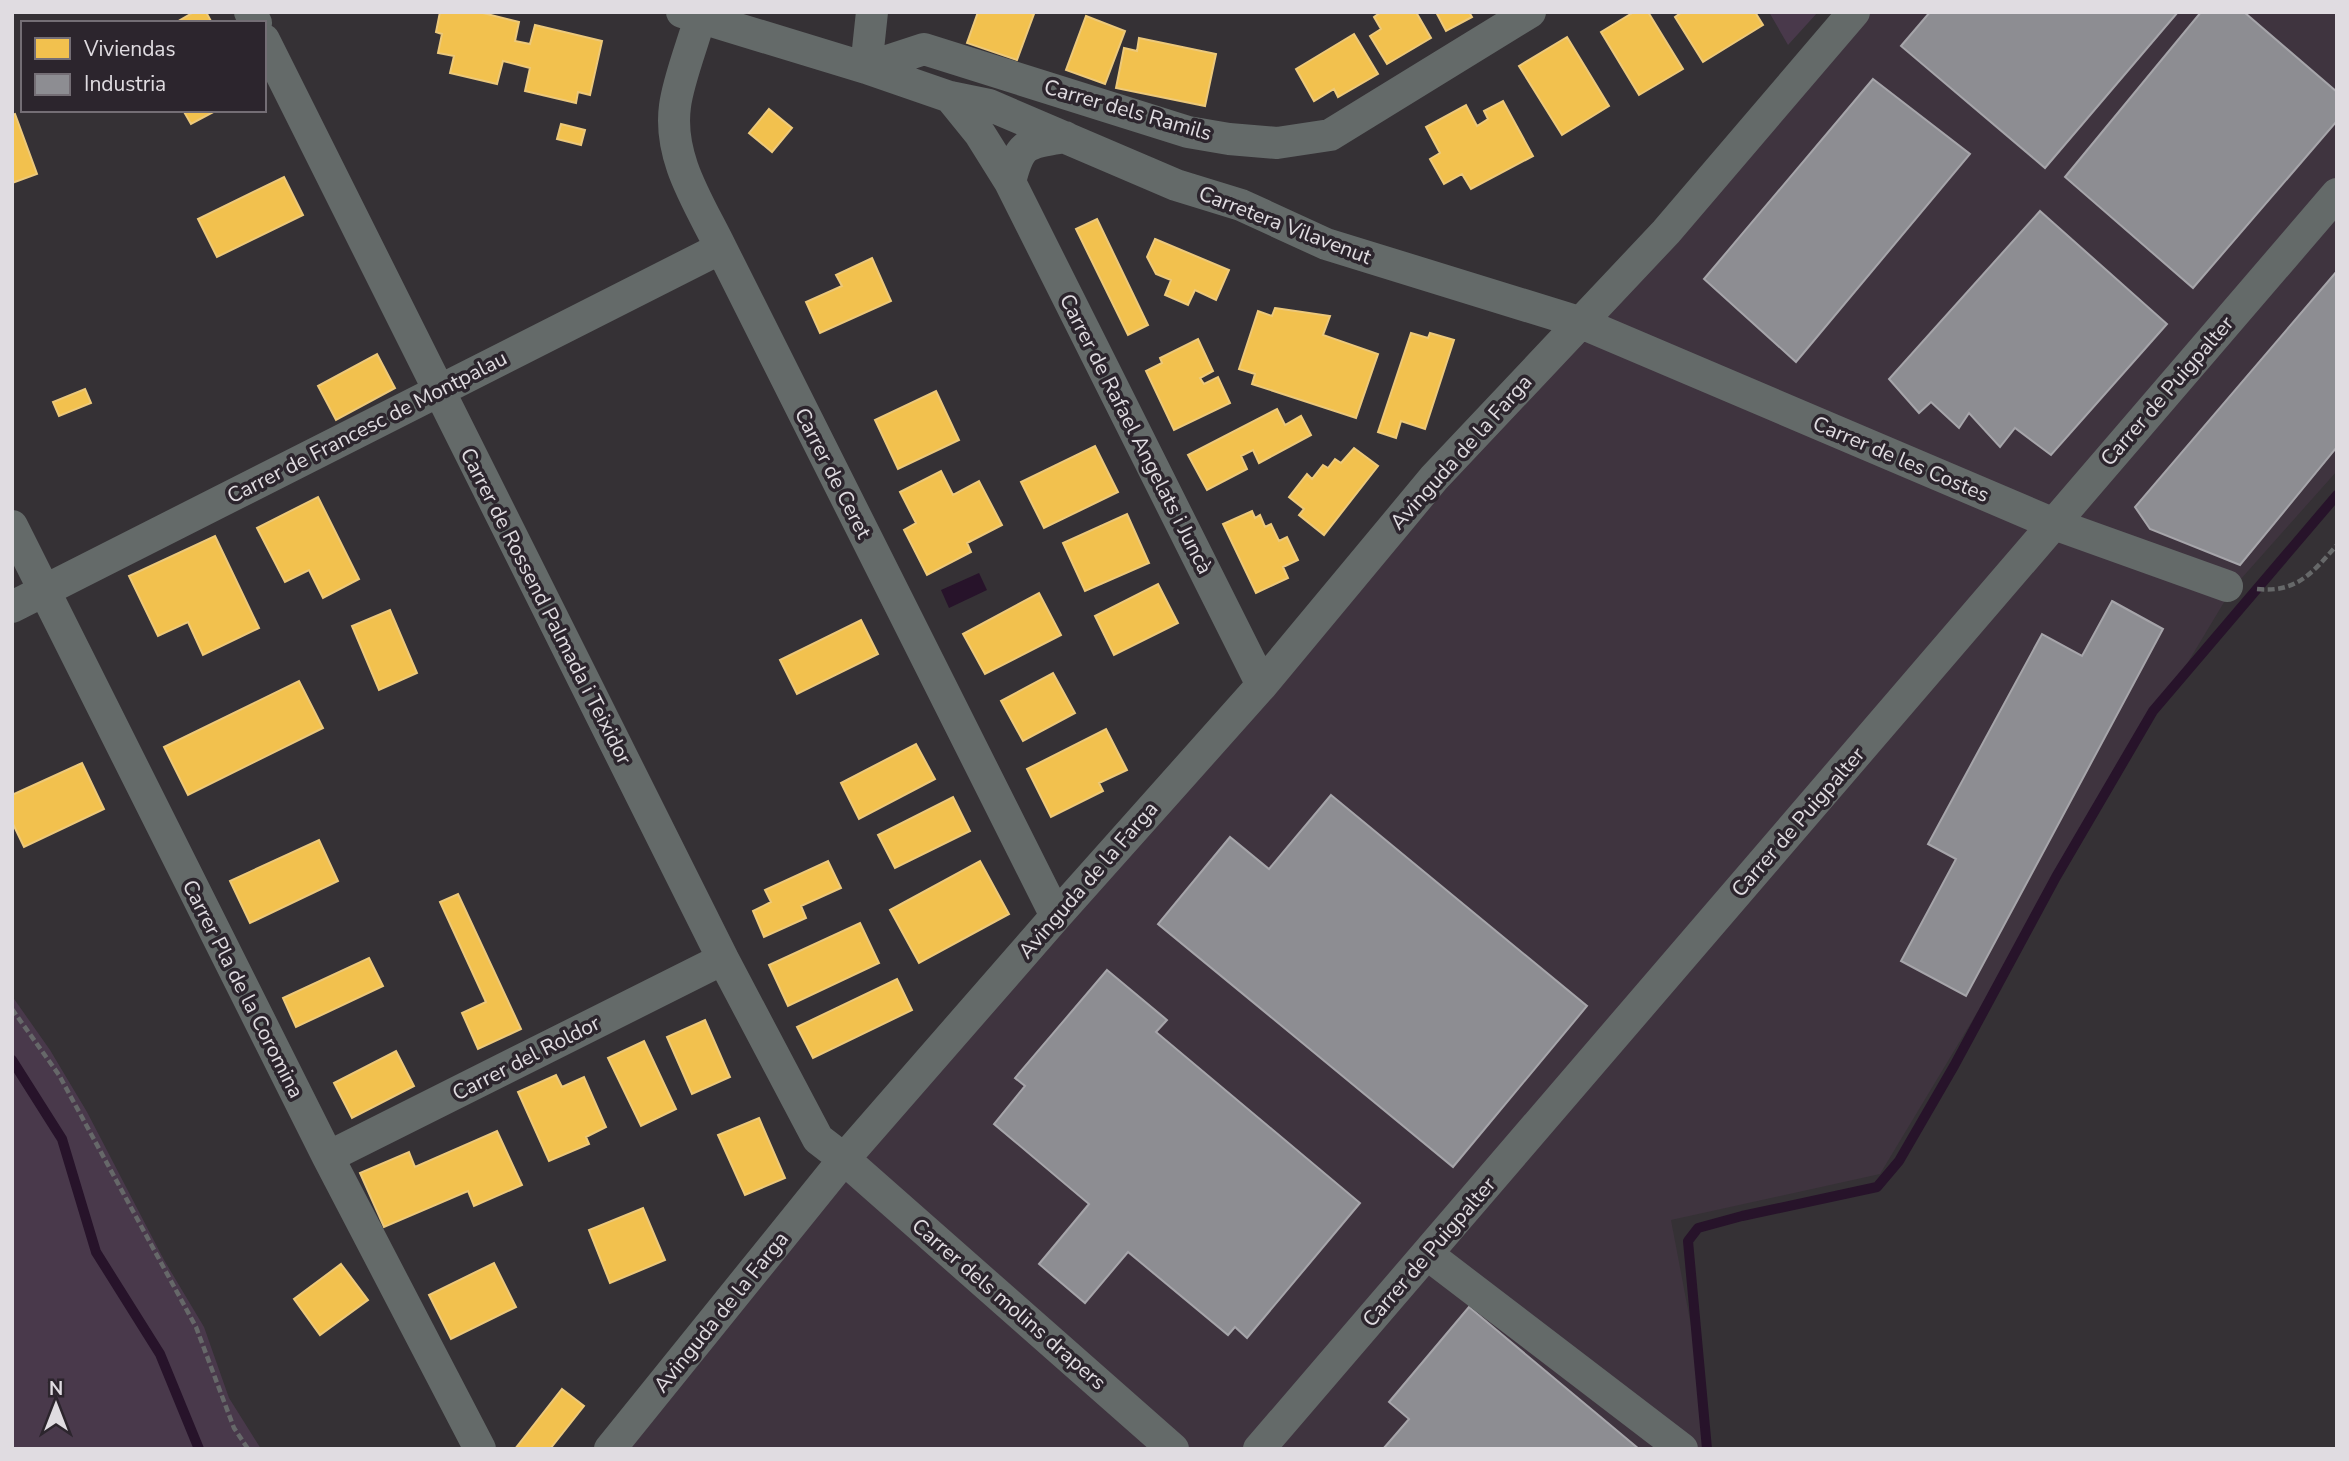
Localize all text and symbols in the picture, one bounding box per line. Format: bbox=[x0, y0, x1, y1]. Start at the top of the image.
legend bbox=[21, 21, 266, 112]
text: Viviendas bbox=[83, 35, 176, 63]
text: Industria bbox=[84, 70, 166, 98]
street label: Carrer dels Ramils bbox=[1041, 73, 1215, 147]
street label: Carretera Vilavenut bbox=[1195, 179, 1376, 271]
street label: Carrer de Rafael Angelats i Juncà bbox=[1053, 289, 1219, 579]
street label: Carrer de Puigpalter bbox=[2094, 310, 2240, 472]
street label: Carrer de Francesc de Montpalau bbox=[222, 344, 512, 510]
street label: Avinguda de la Farga bbox=[1384, 368, 1538, 536]
street label: Carrer de Ceret bbox=[788, 403, 878, 544]
street label: Carrer de les Costes bbox=[1808, 409, 1994, 509]
street label: Carrer de Rossend Palmada i Teixidor bbox=[454, 443, 639, 770]
street label: Carrer de Puigpalter bbox=[1725, 741, 1871, 903]
street label: Avinguda de la Farga bbox=[1012, 795, 1164, 965]
street label: Carrer Pla de la Coromina bbox=[176, 875, 310, 1103]
street label: Carrer del Roldor bbox=[447, 1009, 605, 1107]
street label: Carrer de Puigpalter bbox=[1356, 1171, 1502, 1333]
street label: Carrer dels molins drapers bbox=[906, 1212, 1112, 1396]
street label: Avinguda de la Farga bbox=[647, 1226, 795, 1398]
north arrow bbox=[21, 1370, 91, 1440]
text: N bbox=[49, 1376, 63, 1402]

